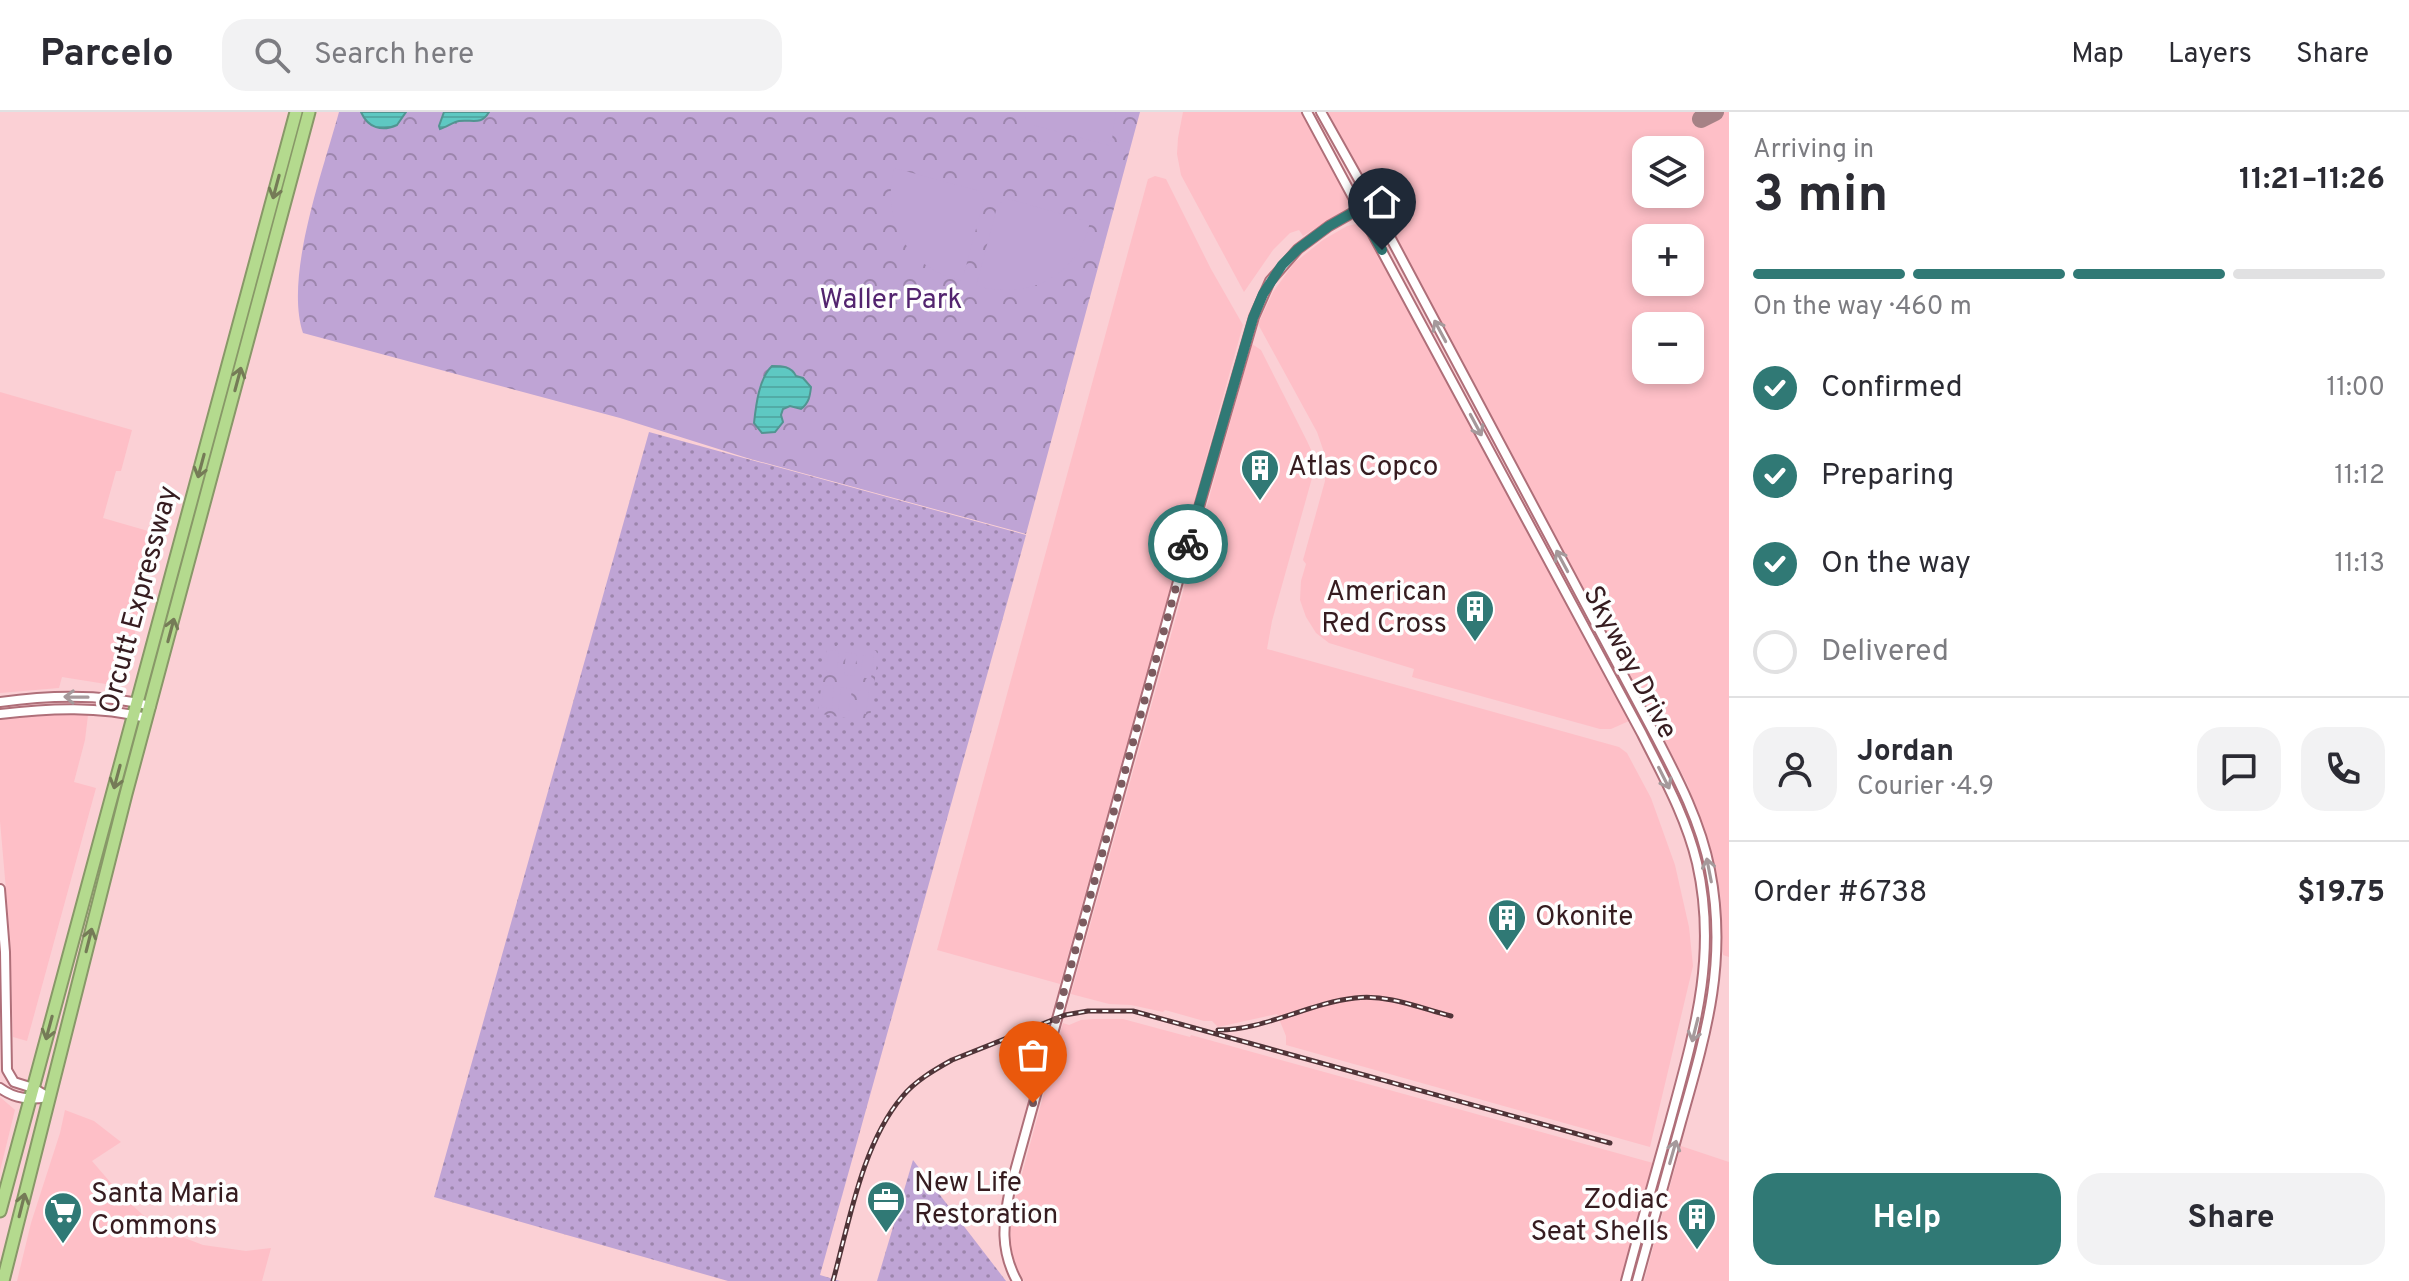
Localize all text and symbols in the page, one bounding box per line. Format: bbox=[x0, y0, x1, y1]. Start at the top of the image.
search box bbox=[222, 19, 782, 91]
text: Parcelo bbox=[40, 31, 174, 80]
icon: search bbox=[250, 33, 294, 77]
text: Search here bbox=[314, 37, 474, 74]
text: Map bbox=[2071, 37, 2124, 73]
text: Layers bbox=[2168, 37, 2252, 73]
text: Share bbox=[2296, 37, 2369, 73]
text: Arriving in bbox=[1753, 134, 1874, 167]
map controls bbox=[1632, 136, 1704, 384]
button: layers bbox=[1632, 136, 1704, 208]
text: 11:21–11:26 bbox=[2239, 162, 2385, 199]
text: 3 min bbox=[1753, 164, 1888, 230]
pin bbox=[1348, 168, 1416, 250]
one-way arrow bbox=[267, 174, 282, 200]
icon: home bbox=[1360, 180, 1404, 224]
button: + bbox=[1632, 224, 1704, 296]
park label: Waller Park bbox=[820, 283, 962, 319]
text: On the way · 460 m bbox=[1753, 291, 1972, 324]
button: − bbox=[1632, 312, 1704, 384]
one-way arrow bbox=[1432, 320, 1448, 343]
icon: check bbox=[1753, 366, 1797, 410]
one-way arrow bbox=[231, 367, 246, 392]
text: Confirmed bbox=[1821, 370, 1963, 407]
text: 11:00 bbox=[2327, 372, 2385, 405]
one-way arrow bbox=[1469, 413, 1485, 437]
building icon: Atlas Copco bbox=[1239, 447, 1281, 502]
place label: Atlas Copco bbox=[1288, 450, 1438, 486]
one-way arrow bbox=[193, 452, 208, 478]
icon: check bbox=[1753, 454, 1797, 498]
text: Preparing bbox=[1821, 458, 1954, 495]
text: 11:12 bbox=[2334, 460, 2385, 493]
street label: Orcutt Expressway bbox=[92, 482, 188, 718]
courier bbox=[1148, 504, 1228, 584]
icon: bike bbox=[1166, 522, 1210, 566]
icon: check bbox=[1753, 542, 1797, 586]
text: On the way bbox=[1821, 546, 1971, 583]
text: 11:13 bbox=[2334, 548, 2385, 581]
one-way arrow bbox=[1554, 549, 1569, 573]
place label: American Red Cross bbox=[1321, 575, 1447, 643]
street label: Skyway Drive bbox=[1574, 580, 1684, 746]
building icon: American Red Cross bbox=[1454, 588, 1496, 643]
one-way arrow bbox=[165, 618, 180, 644]
text: Delivered bbox=[1821, 634, 1949, 671]
one-way arrow bbox=[63, 689, 90, 704]
button: person bbox=[1753, 727, 1837, 811]
button: chat bbox=[2197, 727, 2281, 811]
button: phone bbox=[2301, 727, 2385, 811]
text: Jordan bbox=[1857, 734, 1954, 771]
one-way arrow bbox=[109, 764, 124, 790]
one-way arrow bbox=[1657, 766, 1673, 790]
text: Courier · 4.9 bbox=[1857, 771, 1994, 804]
one-way arrow bbox=[1701, 858, 1716, 883]
text: Order #6738 bbox=[1753, 875, 1927, 912]
text: $19.75 bbox=[2297, 875, 2385, 912]
building icon: Okonite bbox=[1486, 897, 1528, 952]
place label: Okonite bbox=[1535, 900, 1633, 936]
one-way arrow bbox=[83, 928, 98, 954]
one-way arrow bbox=[41, 1015, 56, 1041]
one-way arrow bbox=[1686, 1017, 1701, 1043]
pin bbox=[999, 1021, 1067, 1103]
icon: bag bbox=[1011, 1033, 1055, 1077]
one-way arrow bbox=[1666, 1139, 1681, 1165]
place label: New Life Restoration bbox=[914, 1166, 1058, 1234]
button: Help bbox=[1753, 1173, 2061, 1265]
button: Share bbox=[2077, 1173, 2385, 1265]
place label: Santa Maria Commons bbox=[91, 1177, 239, 1245]
office icon: New Life Restoration bbox=[865, 1179, 907, 1234]
place label: Zodiac Seat Shells bbox=[1531, 1183, 1669, 1251]
supermarket icon: Santa Maria Commons bbox=[42, 1190, 84, 1245]
one-way arrow bbox=[15, 1193, 30, 1219]
building icon: Zodiac Seat Shells bbox=[1676, 1196, 1718, 1251]

